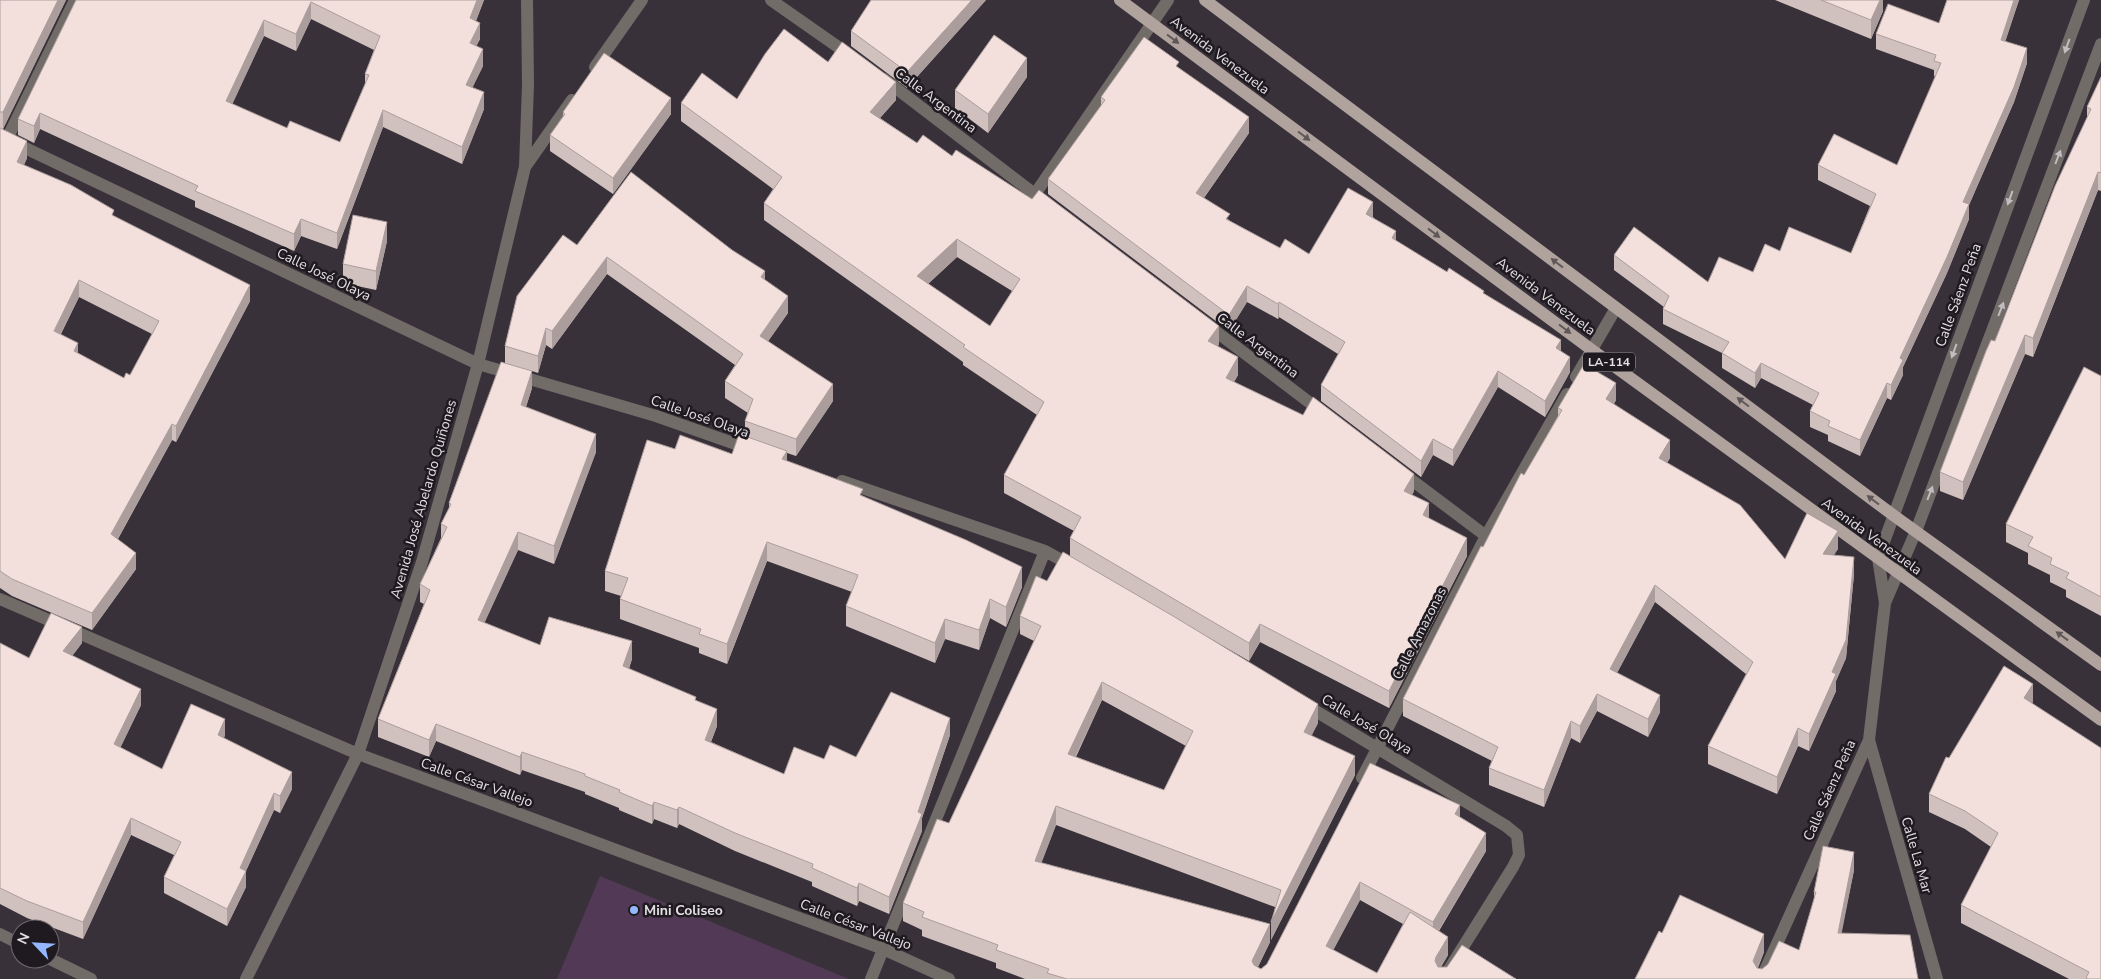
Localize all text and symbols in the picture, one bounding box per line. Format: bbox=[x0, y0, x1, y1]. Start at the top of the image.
street label: Avenida Venezuela bbox=[1166, 12, 1273, 99]
one-way arrow bbox=[1166, 34, 1179, 45]
one-way arrow bbox=[2063, 39, 2071, 54]
street label: Calle Argentina bbox=[891, 63, 981, 138]
one-way arrow bbox=[1297, 131, 1311, 141]
one-way arrow bbox=[2054, 149, 2062, 164]
one-way arrow bbox=[2006, 191, 2014, 206]
one-way arrow bbox=[1427, 228, 1441, 238]
street label: Calle Sáenz Peña bbox=[1931, 241, 1986, 350]
street label: Calle José Olaya bbox=[273, 243, 374, 305]
street label: Avenida Venezuela bbox=[1492, 253, 1599, 340]
one-way arrow bbox=[1550, 258, 1564, 268]
one-way arrow bbox=[1997, 302, 2005, 316]
street label: Calle Argentina bbox=[1213, 308, 1303, 383]
one-way arrow bbox=[1558, 324, 1571, 335]
one-way arrow bbox=[1950, 343, 1957, 358]
road number: LA-114 bbox=[1583, 352, 1635, 372]
street label: Calle José Olaya bbox=[648, 391, 751, 442]
street label: Avenida José Abelardo Quiñones bbox=[386, 397, 461, 601]
one-way arrow bbox=[1737, 397, 1750, 408]
one-way arrow bbox=[1927, 486, 1935, 501]
street label: Avenida Venezuela bbox=[1818, 494, 1926, 579]
one-way arrow bbox=[1866, 495, 1880, 505]
street label: Calle Amazonas bbox=[1388, 583, 1451, 683]
one-way arrow bbox=[2055, 631, 2068, 641]
street label: Calle José Olaya bbox=[1318, 690, 1416, 759]
street label: Calle Sáenz Peña bbox=[1799, 737, 1860, 844]
street label: Calle César Vallejo bbox=[418, 753, 536, 812]
street label: Calle La Mar bbox=[1897, 815, 1937, 896]
street label: Calle César Vallejo bbox=[797, 894, 915, 955]
place label: Mini Coliseo bbox=[644, 901, 723, 920]
marker: Mini Coliseo bbox=[628, 904, 640, 916]
north arrow bbox=[10, 919, 60, 969]
text: N bbox=[13, 930, 34, 947]

